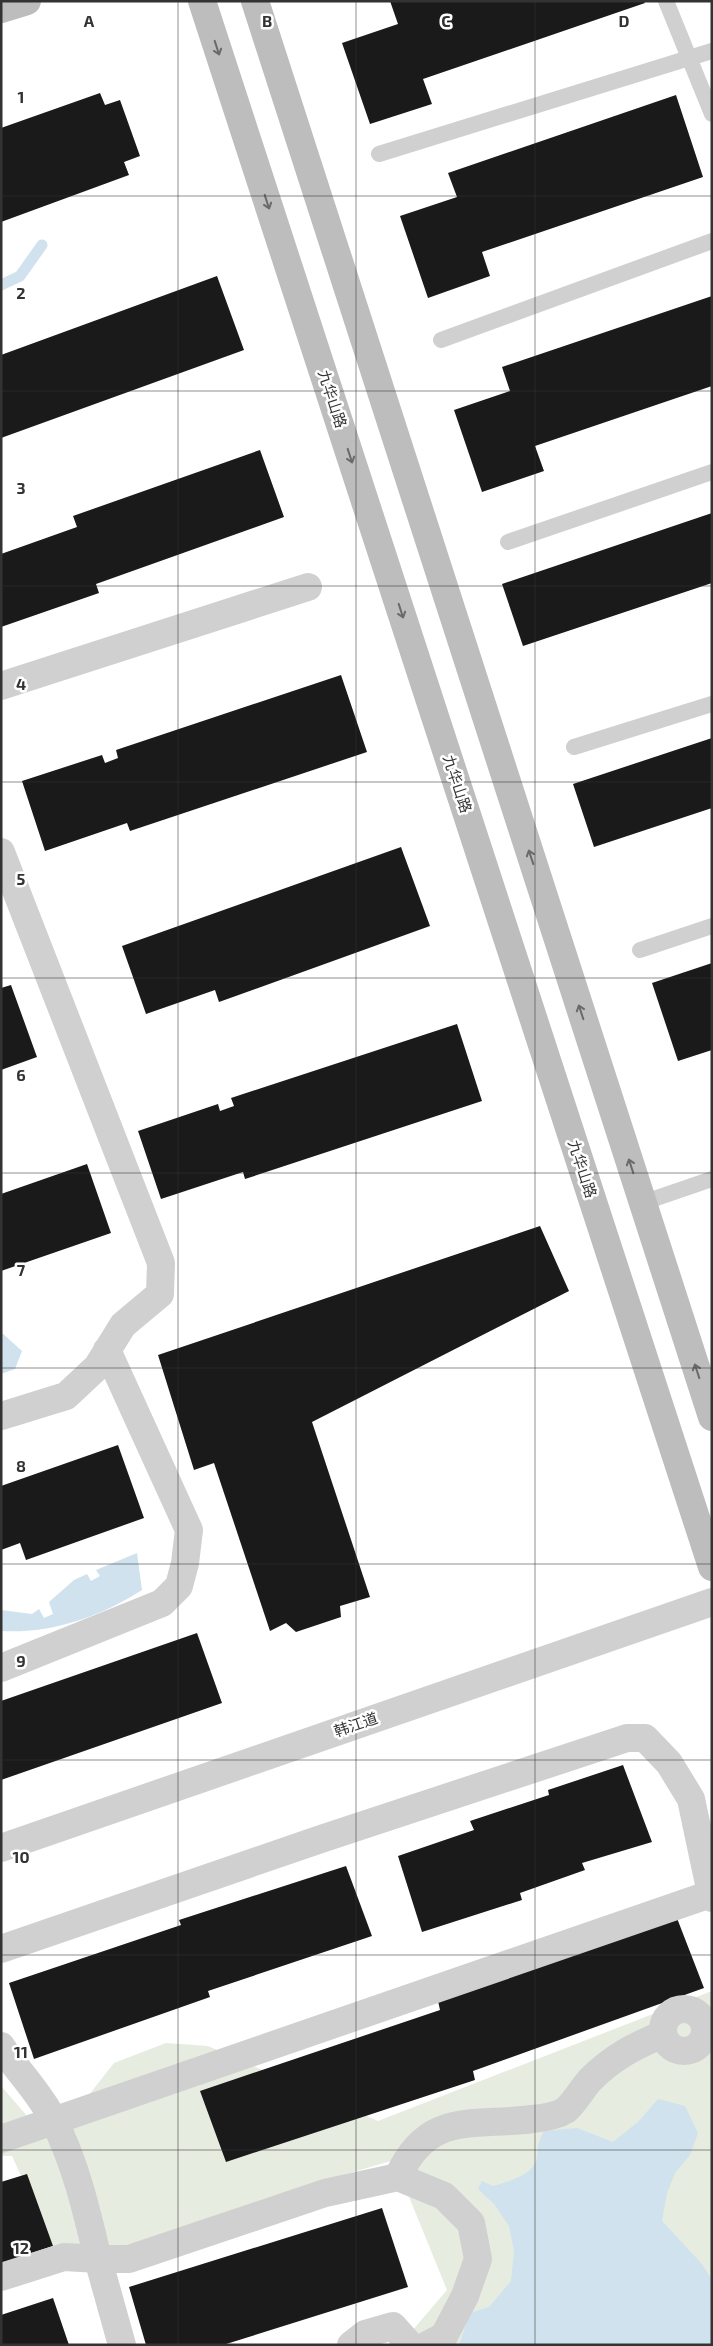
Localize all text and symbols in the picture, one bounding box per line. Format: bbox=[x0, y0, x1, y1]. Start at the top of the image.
text: A bbox=[84, 11, 95, 30]
text: B bbox=[262, 11, 272, 30]
text: C bbox=[441, 11, 451, 30]
text: D bbox=[619, 11, 630, 30]
one-way arrow bbox=[213, 39, 222, 55]
text: 1 bbox=[18, 87, 24, 106]
one-way arrow bbox=[263, 194, 273, 210]
text: 2 bbox=[16, 283, 26, 302]
street label: 九华山路 bbox=[315, 367, 351, 430]
one-way arrow bbox=[346, 448, 356, 464]
text: 3 bbox=[16, 478, 26, 497]
one-way arrow bbox=[396, 603, 406, 619]
text: 4 bbox=[16, 674, 26, 693]
street label: 九华山路 bbox=[440, 752, 476, 815]
one-way arrow bbox=[526, 850, 535, 865]
text: 5 bbox=[17, 869, 26, 888]
one-way arrow bbox=[575, 1004, 585, 1020]
text: 6 bbox=[16, 1065, 26, 1084]
street label: 九华山路 bbox=[565, 1137, 601, 1200]
one-way arrow bbox=[625, 1159, 635, 1175]
text: 7 bbox=[17, 1260, 26, 1279]
one-way arrow bbox=[691, 1363, 701, 1379]
text: 8 bbox=[16, 1456, 26, 1475]
text: 9 bbox=[16, 1651, 26, 1670]
street label: 韩江道 bbox=[331, 1708, 380, 1740]
text: 10 bbox=[12, 1847, 30, 1866]
text: 11 bbox=[14, 2042, 28, 2061]
text: 12 bbox=[13, 2238, 29, 2257]

